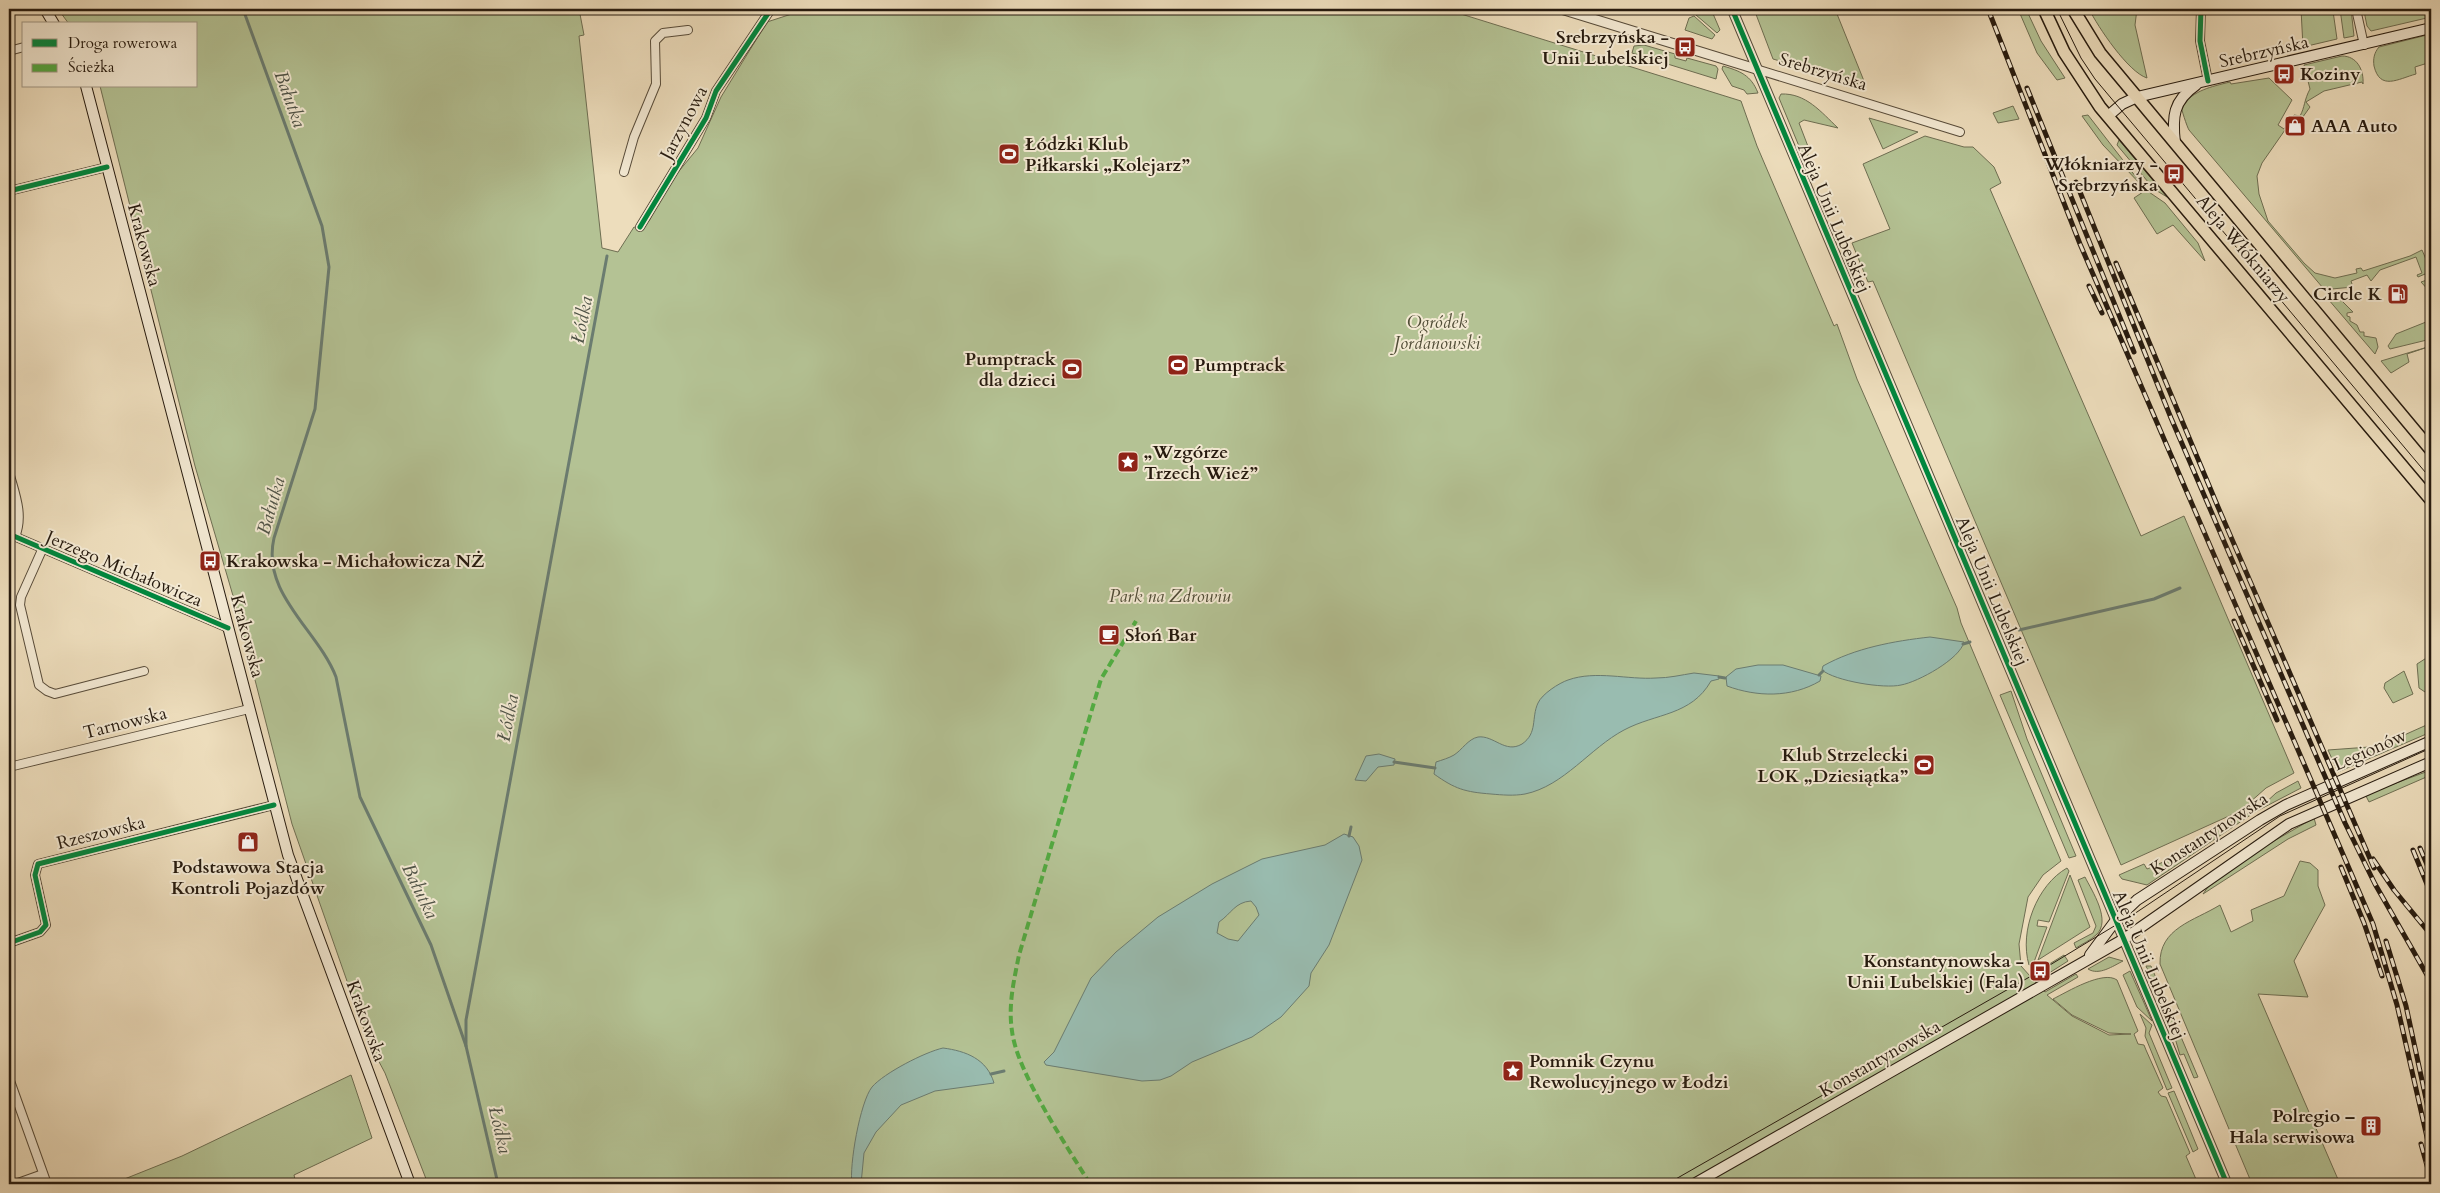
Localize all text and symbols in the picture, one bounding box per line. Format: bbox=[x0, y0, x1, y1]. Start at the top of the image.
legend bbox=[22, 22, 198, 88]
place label: Srebrzyńska - Unii Lubelskiej bbox=[1542, 25, 1669, 71]
street label: Srebrzyńska bbox=[2217, 30, 2311, 74]
text: Droga rowerowa bbox=[68, 33, 178, 53]
bus stop icon: Srebrzyńska - Unii Lubelskiej bbox=[1673, 35, 1697, 59]
street label: Srebrzyńska bbox=[1776, 47, 1870, 97]
text: Ścieżka bbox=[68, 57, 115, 77]
bus stop icon: Koziny bbox=[2272, 62, 2296, 86]
place label: Koziny bbox=[2300, 62, 2361, 87]
water label: Bałutka bbox=[268, 67, 312, 132]
street label: Jarzynowa bbox=[653, 82, 714, 167]
shop icon: AAA Auto bbox=[2283, 114, 2307, 138]
place label: AAA Auto bbox=[2311, 114, 2397, 139]
place label: Łódzki Klub Piłkarski „Kolejarz” bbox=[1025, 132, 1190, 178]
street label: Aleja Unii Lubelskiej bbox=[1791, 139, 1877, 297]
sports icon: Łódzki Klub Piłkarski „Kolejarz” bbox=[997, 142, 1021, 166]
place label: Włókniarzy - Srebrzyńska bbox=[2043, 152, 2158, 198]
bus stop icon: Włókniarzy - Srebrzyńska bbox=[2162, 162, 2186, 186]
street label: Aleja Włókniarzy bbox=[2190, 189, 2296, 309]
street label: Krakowska bbox=[121, 201, 167, 289]
place label: Circle K bbox=[2313, 282, 2382, 307]
fuel station icon: Circle K bbox=[2386, 282, 2410, 306]
water label: Łódka bbox=[565, 294, 599, 346]
park label: Ogródek Jordanowski bbox=[1390, 310, 1481, 356]
place label: Pumptrack dla dzieci bbox=[965, 347, 1057, 393]
sports icon: Pumptrack bbox=[1166, 353, 1190, 377]
place label: Pumptrack bbox=[1194, 353, 1286, 378]
sports icon: Pumptrack dla dzieci bbox=[1060, 357, 1084, 381]
place label: „Wzgórze Trzech Wież” bbox=[1144, 440, 1258, 486]
place icon: „Wzgórze Trzech Wież” bbox=[1116, 450, 1140, 474]
water label: Bałutka bbox=[250, 474, 292, 538]
street label: Aleja Unii Lubelskiej bbox=[1949, 512, 2035, 670]
street label: Jerzego Michałowicza bbox=[39, 524, 206, 613]
bus stop icon: Krakowska - Michałowicza NŻ bbox=[198, 549, 222, 573]
place label: Krakowska - Michałowicza NŻ bbox=[226, 549, 485, 574]
park label: Park na Zdrowiu bbox=[1109, 584, 1231, 609]
street label: Krakowska bbox=[224, 592, 270, 680]
cafe icon: Słoń Bar bbox=[1097, 623, 1121, 647]
place label: Słoń Bar bbox=[1125, 623, 1197, 648]
water label: Łódka bbox=[491, 692, 525, 744]
street label: Tarnowska bbox=[81, 700, 170, 745]
street label: Legionów bbox=[2329, 722, 2411, 777]
place label: Klub Strzelecki LOK „Dziesiątka” bbox=[1757, 743, 1908, 789]
sports icon: Klub Strzelecki LOK „Dziesiątka” bbox=[1912, 753, 1936, 777]
street label: Konstantynowska bbox=[2145, 786, 2273, 882]
street label: Rzeszowska bbox=[54, 810, 148, 856]
shop icon: Podstawowa Stacja Kontroli Pojazdów bbox=[236, 830, 260, 854]
place label: Podstawowa Stacja Kontroli Pojazdów bbox=[171, 855, 325, 901]
water label: Bałutka bbox=[395, 859, 445, 924]
street label: Aleja Unii Lubelskiej bbox=[2106, 886, 2192, 1044]
place label: Konstantynowska - Unii Lubelskiej (Fala) bbox=[1847, 949, 2024, 995]
bus stop icon: Konstantynowska - Unii Lubelskiej (Fala) bbox=[2028, 959, 2052, 983]
street label: Krakowska bbox=[340, 977, 392, 1065]
street label: Konstantynowska bbox=[1815, 1014, 1945, 1104]
place label: Pomnik Czynu Rewolucyjnego w Łodzi bbox=[1529, 1049, 1729, 1095]
place icon: Pomnik Czynu Rewolucyjnego w Łodzi bbox=[1501, 1059, 1525, 1083]
water label: Łódka bbox=[482, 1104, 518, 1157]
place label: Polregio – Hala serwisowa bbox=[2229, 1104, 2355, 1150]
building icon: Polregio – Hala serwisowa bbox=[2359, 1114, 2383, 1138]

